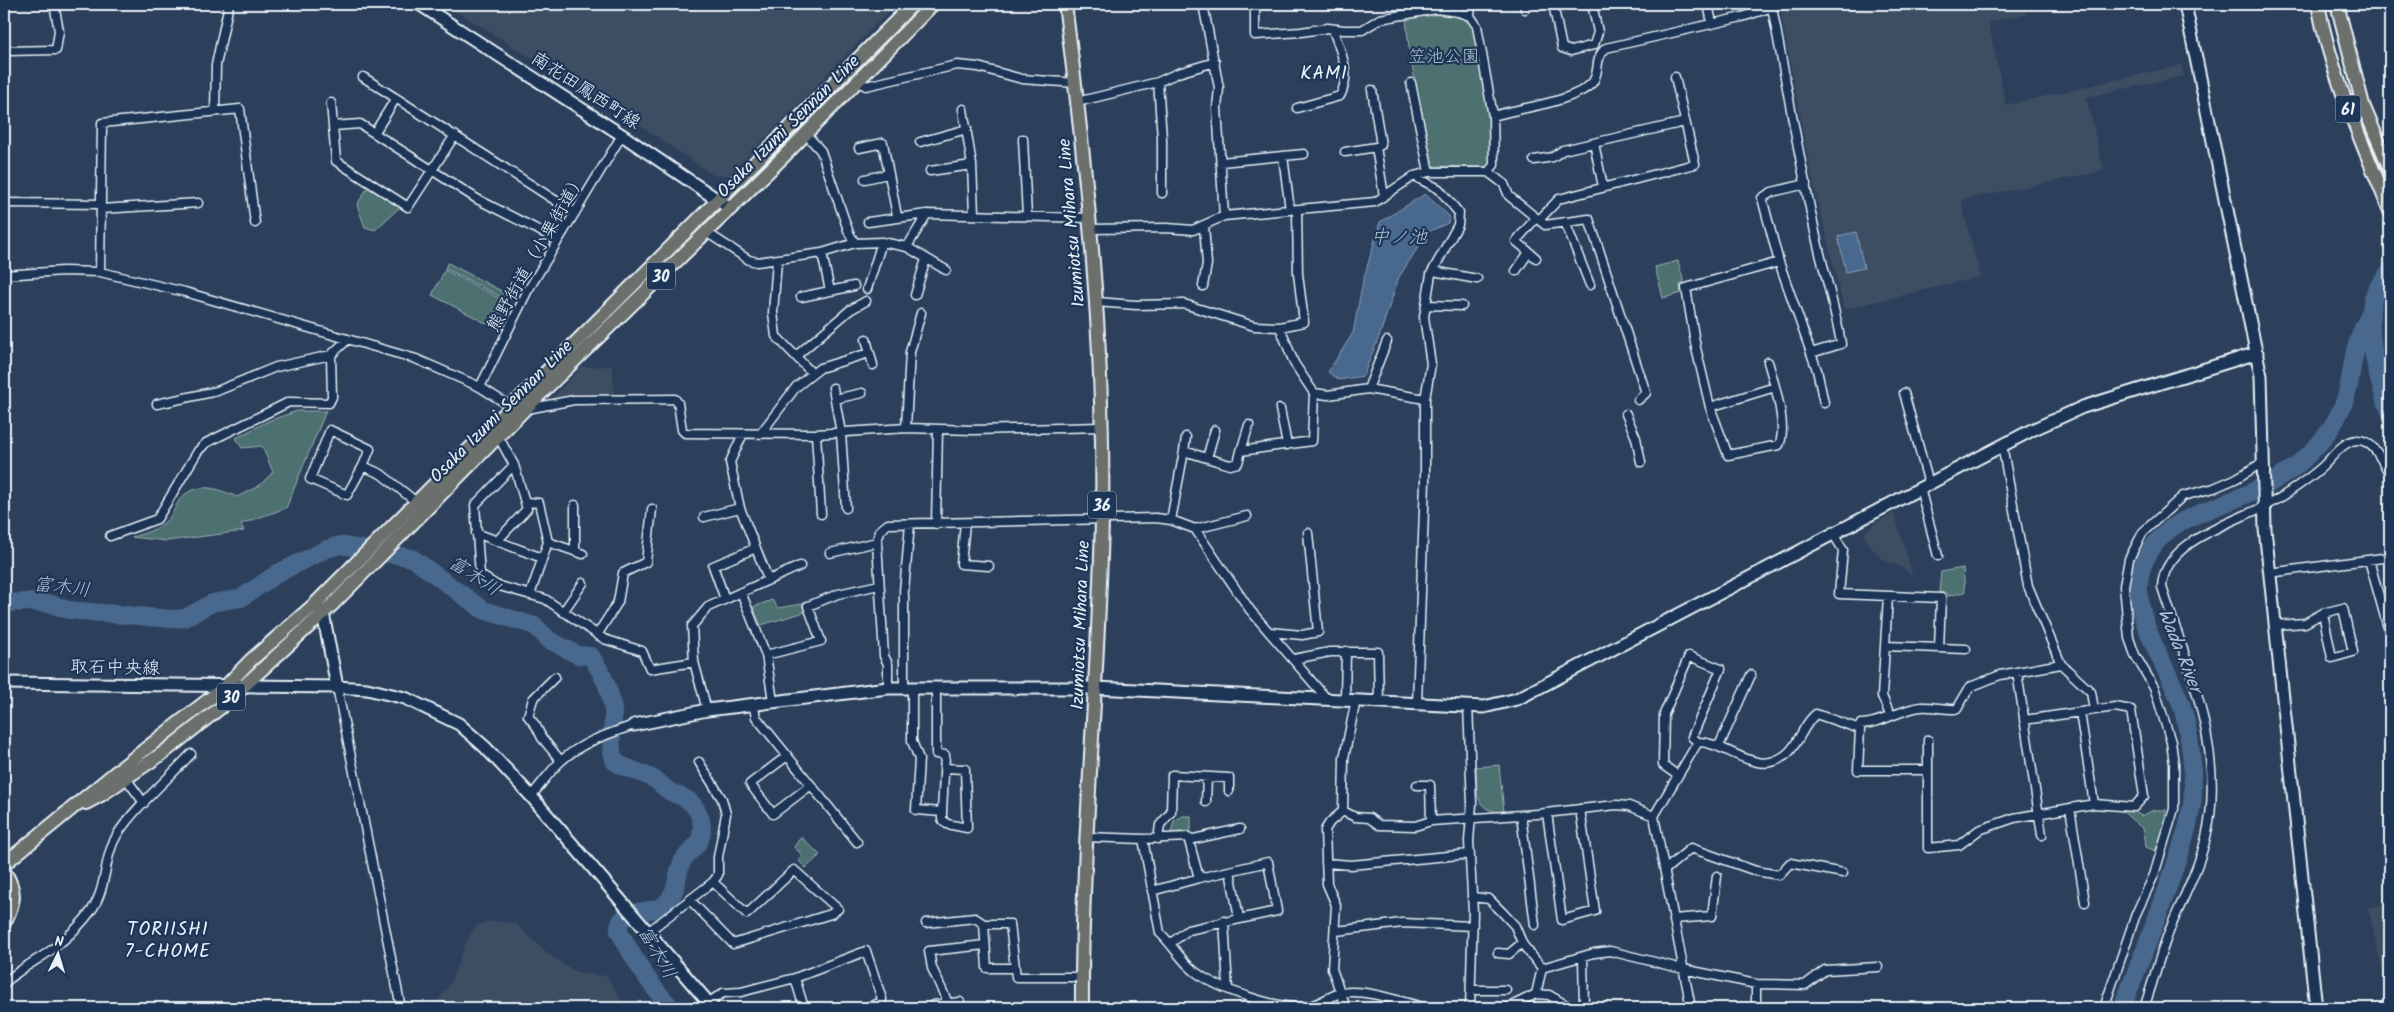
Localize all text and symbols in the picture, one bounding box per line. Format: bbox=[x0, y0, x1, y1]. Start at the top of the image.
park label: 笠池公園 bbox=[1408, 43, 1480, 72]
street label: 南花田鳳西町線 bbox=[524, 45, 646, 138]
street label: Osaka Izumi Sennan Line bbox=[711, 49, 868, 206]
district label: KAMI bbox=[1300, 59, 1348, 89]
road number: 61 bbox=[2336, 96, 2360, 122]
street label: Izumiotsu Mihara Line bbox=[1051, 137, 1094, 309]
street label: 熊野街道（小栗街道） bbox=[480, 168, 595, 338]
water label: 中ノ池 bbox=[1370, 223, 1428, 253]
road number: 30 bbox=[647, 262, 675, 290]
street label: Osaka Izumi Sennan Line bbox=[424, 334, 581, 491]
road number: 36 bbox=[1088, 492, 1116, 518]
street label: Izumiotsu Mihara Line bbox=[1064, 540, 1099, 710]
water label: 富木川 bbox=[442, 549, 506, 605]
water label: 富木川 bbox=[32, 570, 92, 606]
water label: Wada River bbox=[2149, 604, 2211, 701]
street label: 取石中央線 bbox=[70, 653, 160, 684]
road number: 30 bbox=[217, 684, 245, 710]
district label: TORIISHI 7-CHOME bbox=[125, 915, 211, 967]
water label: 富木川 bbox=[629, 921, 684, 985]
north arrow bbox=[32, 930, 82, 980]
text: N bbox=[54, 931, 65, 953]

